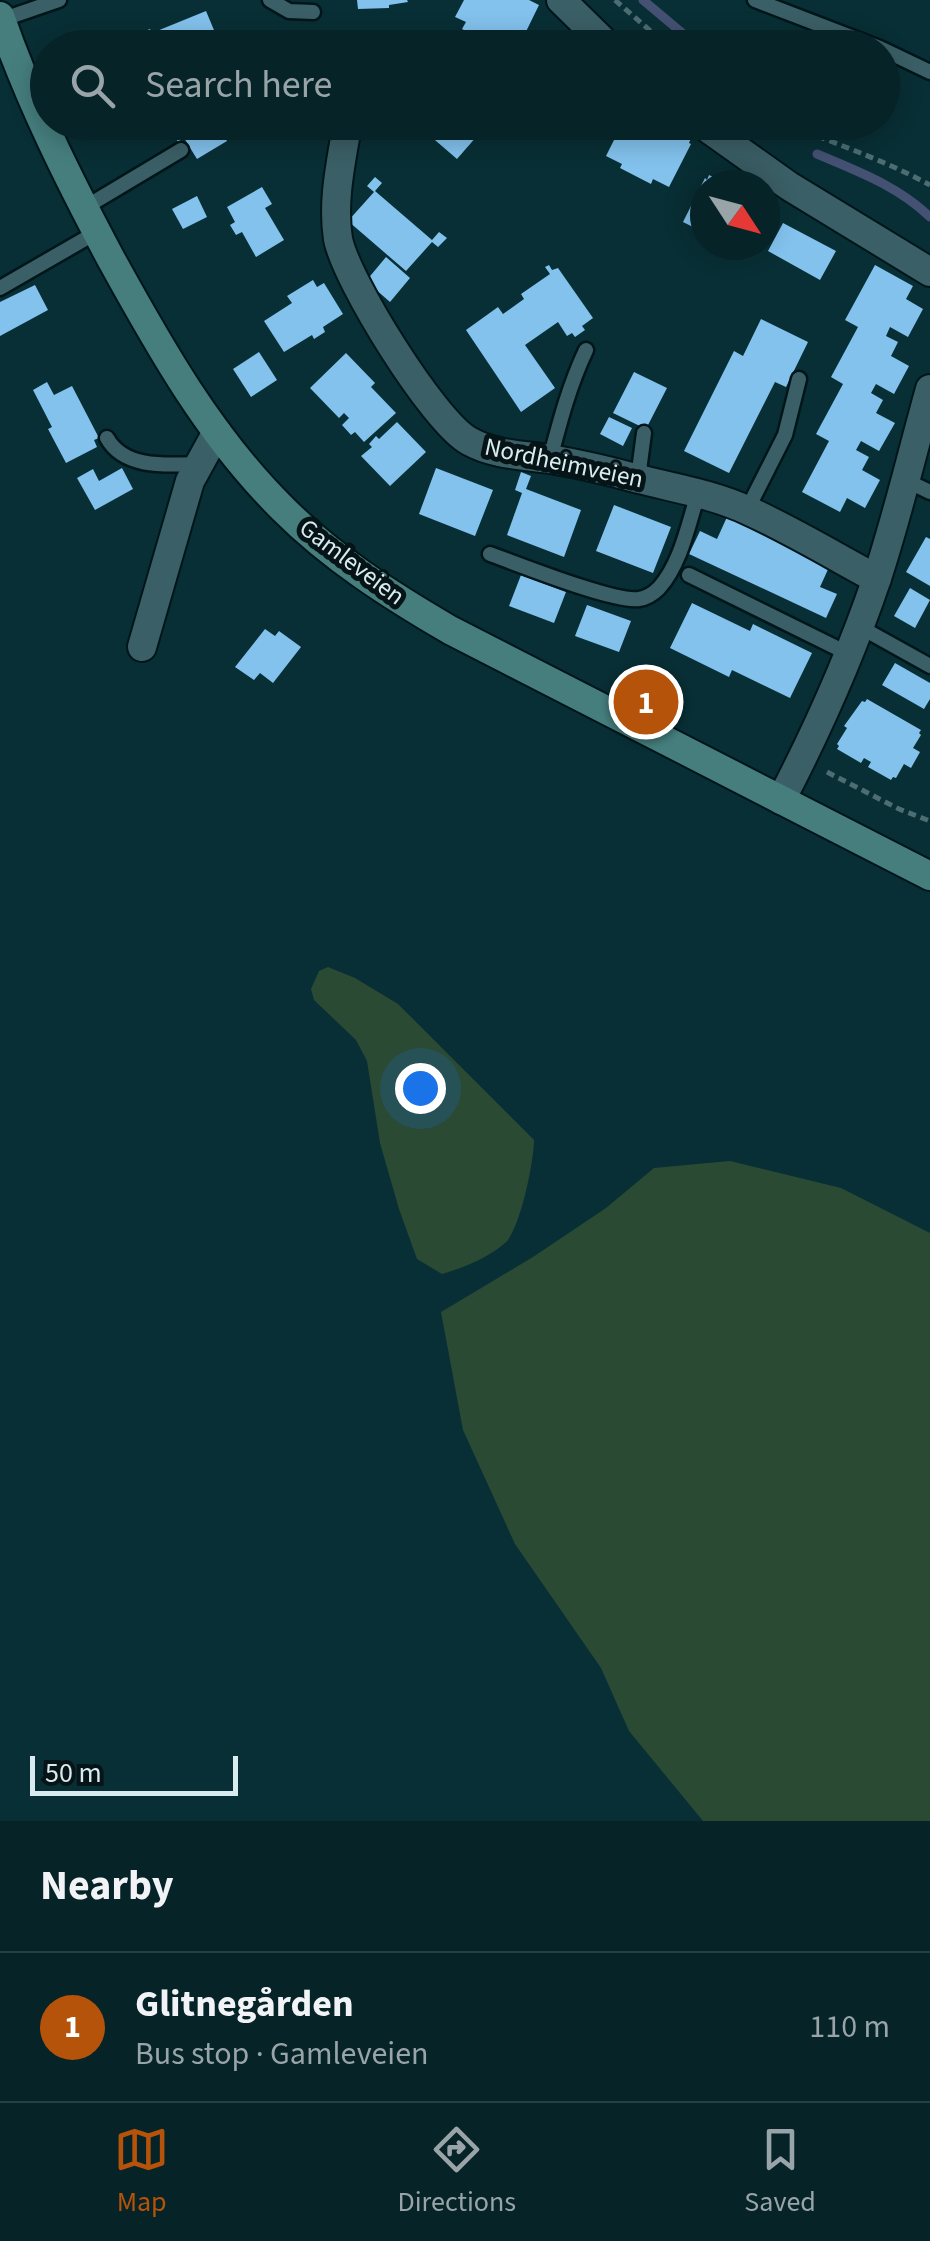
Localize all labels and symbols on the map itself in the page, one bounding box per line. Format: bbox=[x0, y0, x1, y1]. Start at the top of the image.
north arrow bbox=[690, 170, 780, 260]
street label: Nordheimveien bbox=[481, 429, 647, 497]
street label: Gamleveien bbox=[292, 510, 412, 614]
pin: 1 bbox=[614, 664, 678, 740]
your location bbox=[395, 1063, 446, 1114]
scale bar bbox=[30, 1751, 238, 1796]

